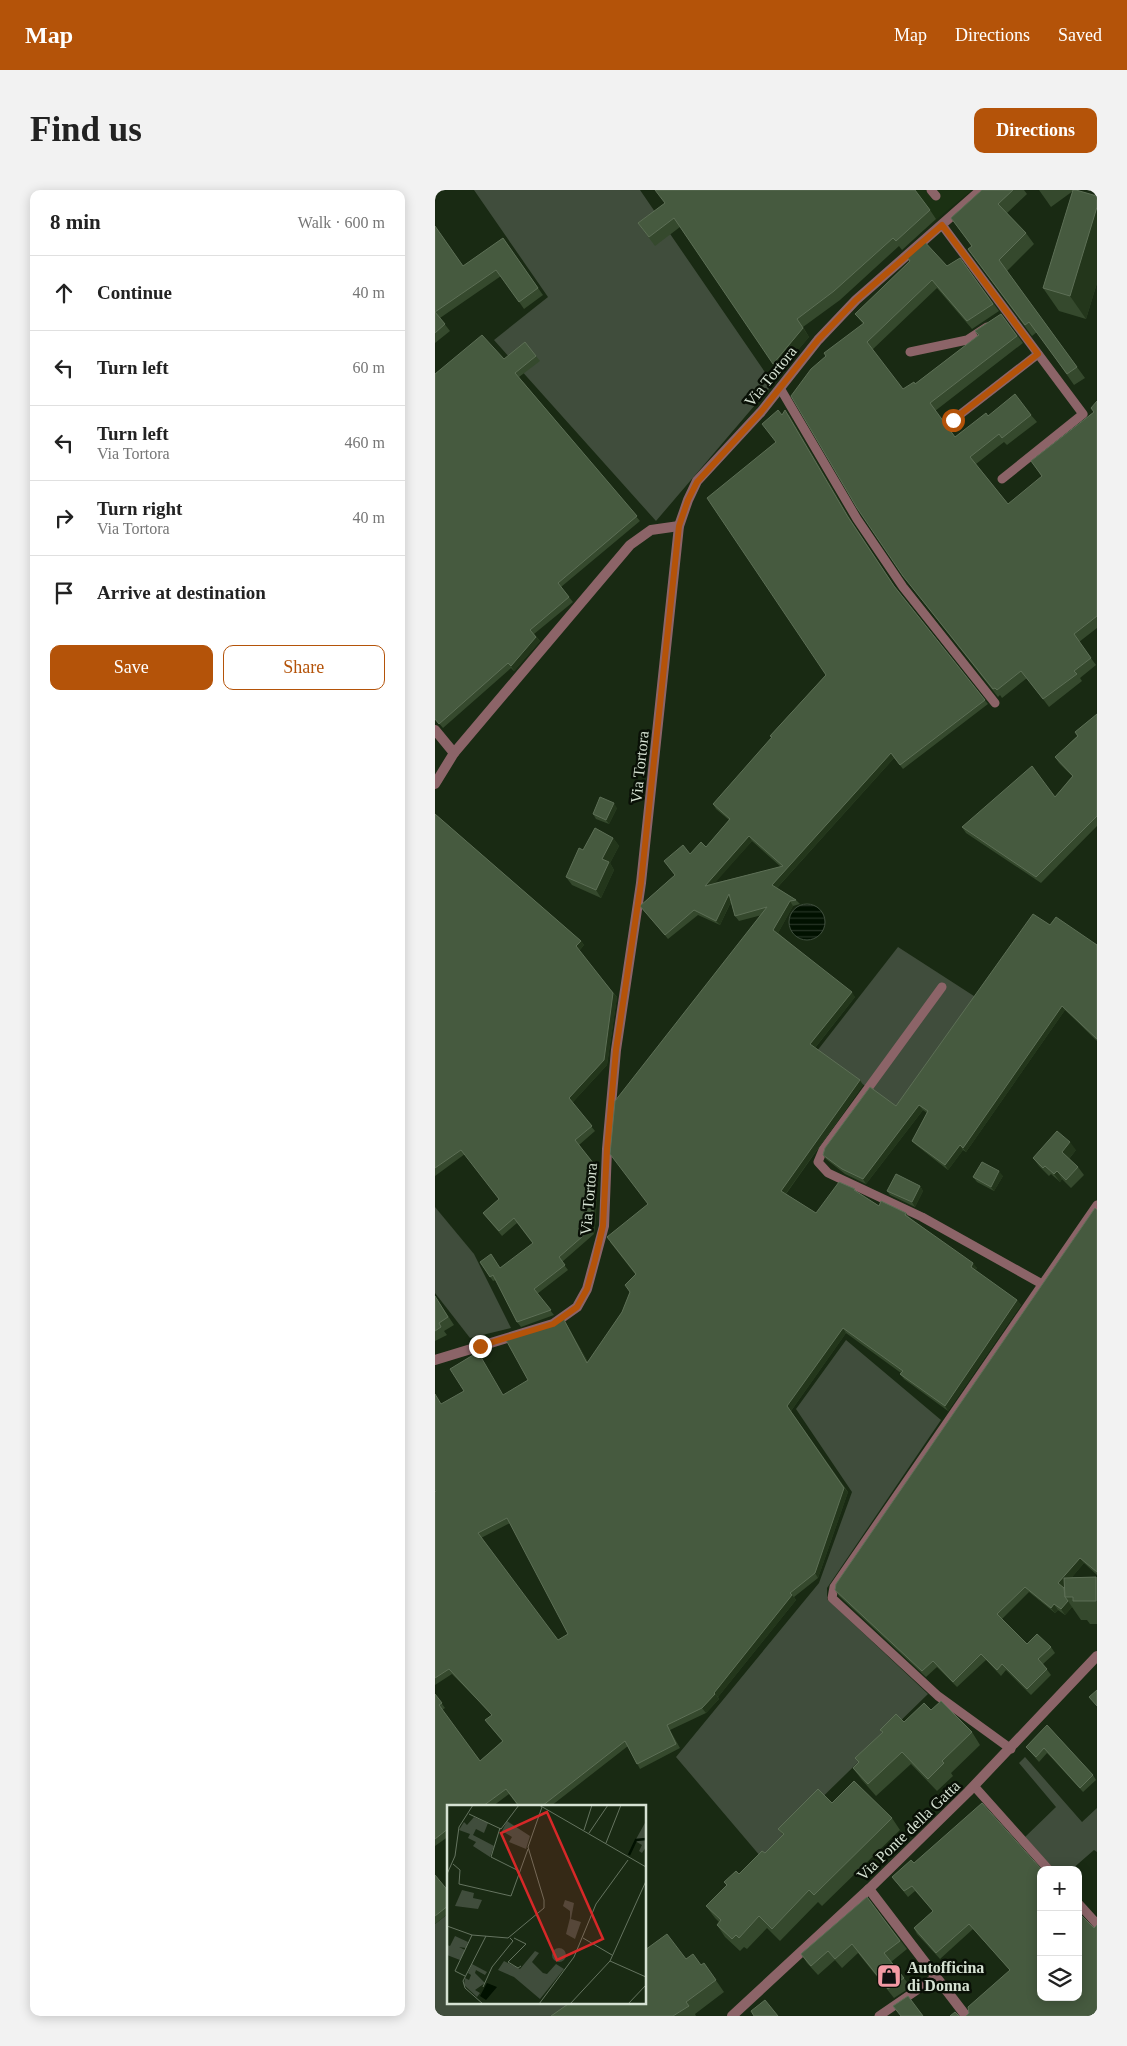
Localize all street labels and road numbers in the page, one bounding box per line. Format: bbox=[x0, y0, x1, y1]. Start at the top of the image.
street label: Via Tortora bbox=[741, 343, 800, 410]
street label: Via Tortora bbox=[627, 730, 652, 804]
street label: Via Tortora bbox=[577, 1162, 600, 1236]
street label: Via Ponte della Gatta bbox=[853, 1777, 963, 1884]

